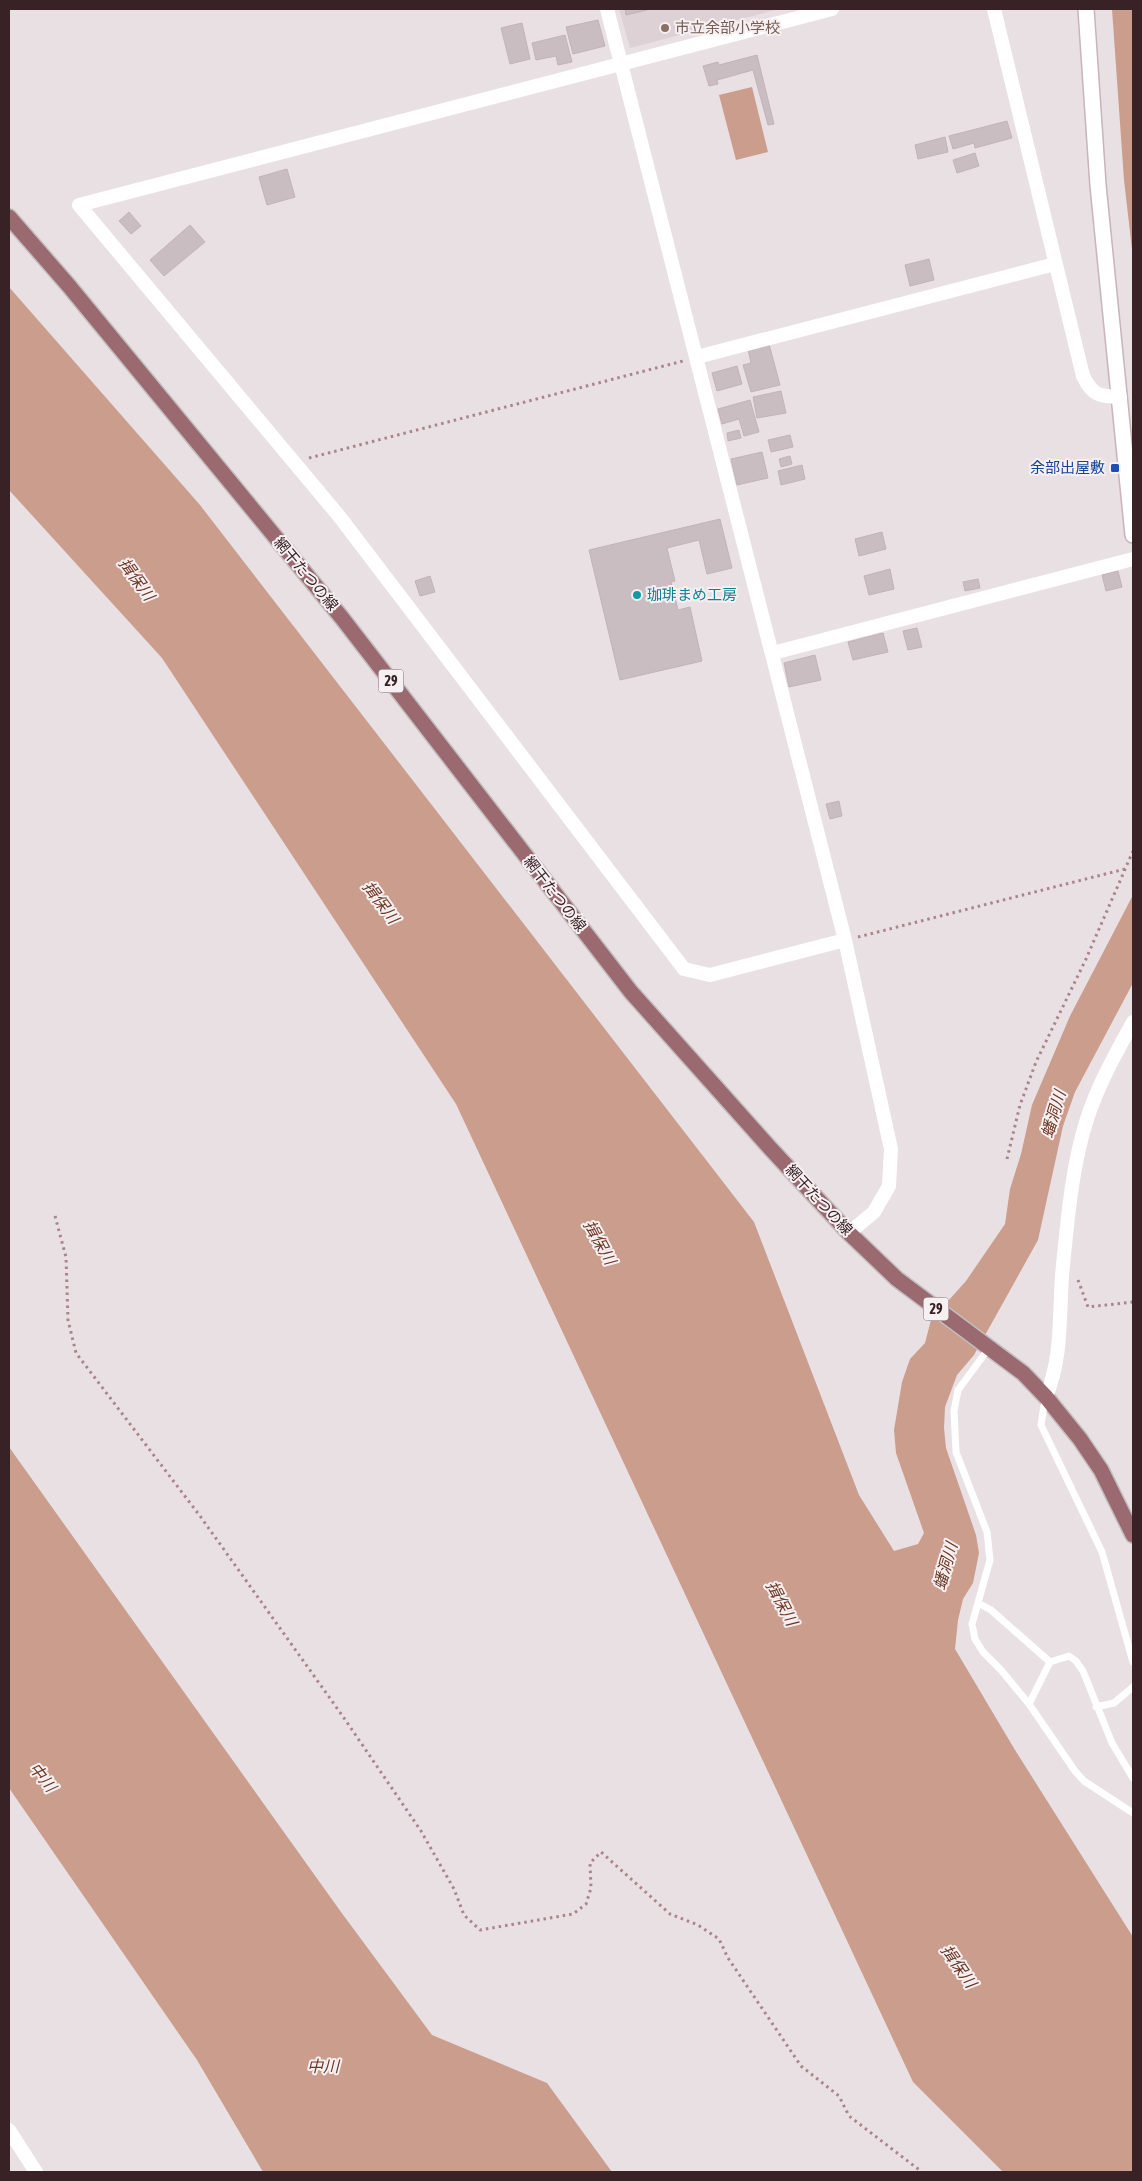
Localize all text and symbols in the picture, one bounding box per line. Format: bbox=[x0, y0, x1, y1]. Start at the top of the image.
place label: 市立余部小学校 bbox=[675, 19, 780, 36]
marker: 市立余部小学校 bbox=[659, 22, 671, 34]
place label: 余部出屋敷 bbox=[1030, 459, 1105, 476]
marker: 余部出屋敷 bbox=[1109, 462, 1121, 474]
street label: 網干たつの線 bbox=[271, 534, 342, 614]
water label: 揖保川 bbox=[116, 554, 160, 605]
place label: 珈琲まめ工房 bbox=[647, 586, 737, 603]
marker: 珈琲まめ工房 bbox=[631, 589, 643, 601]
road number: 29 bbox=[378, 669, 404, 692]
street label: 網干たつの線 bbox=[521, 853, 590, 934]
water label: 揖保川 bbox=[359, 877, 404, 928]
water label: 蟠洞川 bbox=[1037, 1087, 1069, 1140]
street label: 網干たつの線 bbox=[782, 1161, 856, 1238]
water label: 揖保川 bbox=[580, 1217, 620, 1269]
road number: 29 bbox=[924, 1298, 948, 1320]
water label: 蟠洞川 bbox=[930, 1539, 961, 1592]
water label: 揖保川 bbox=[763, 1578, 802, 1630]
water label: 中川 bbox=[26, 1759, 61, 1797]
water label: 揖保川 bbox=[938, 1941, 981, 1992]
water label: 中川 bbox=[307, 2057, 341, 2075]

